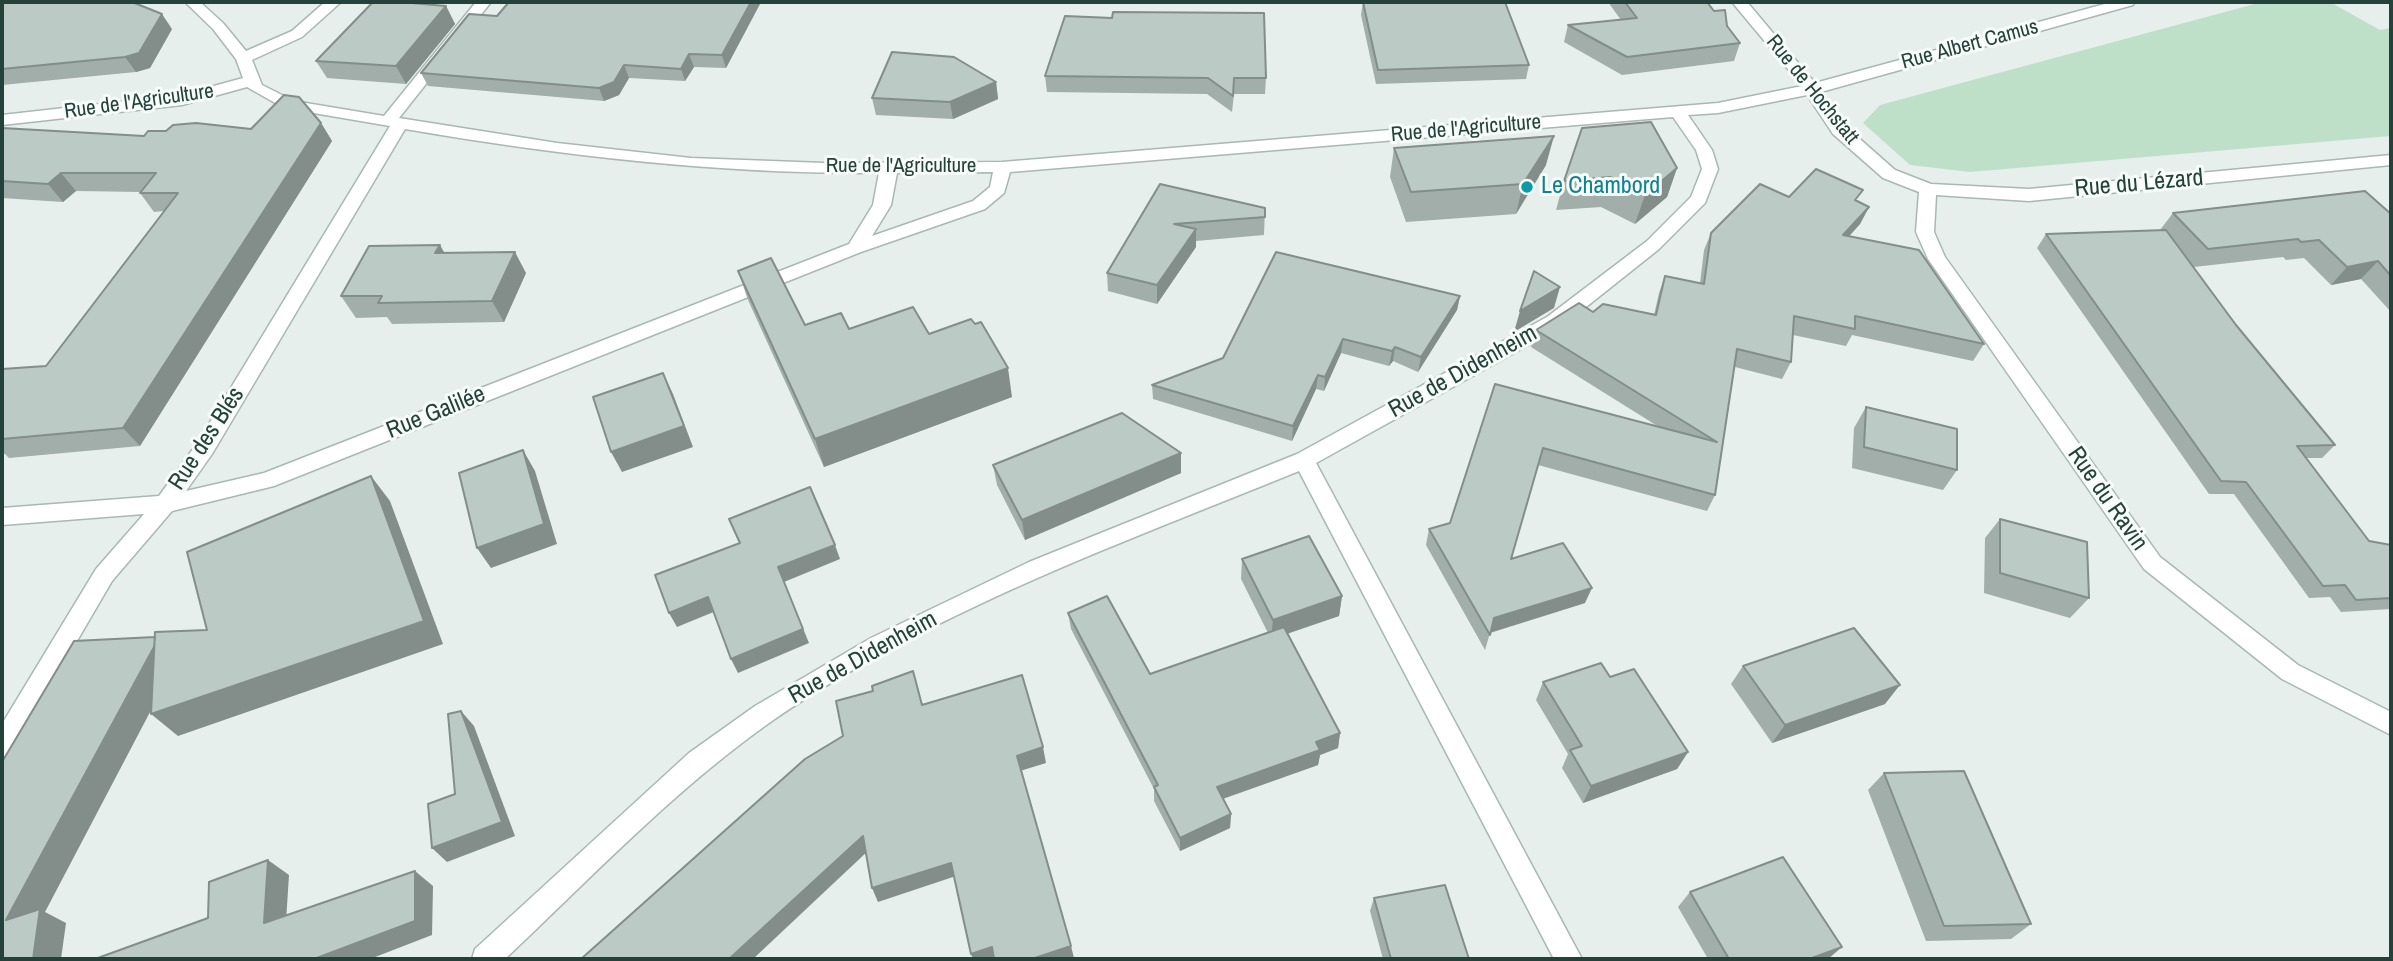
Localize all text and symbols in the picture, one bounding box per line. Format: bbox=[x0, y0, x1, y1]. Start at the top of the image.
street label: Rue Albert Camus bbox=[1899, 15, 2041, 75]
street label: Rue de Hochstatt bbox=[1760, 30, 1864, 150]
street label: Rue de l'Agriculture bbox=[63, 79, 215, 125]
street label: Rue de l'Agriculture bbox=[1390, 110, 1542, 148]
street label: Rue de l'Agriculture bbox=[826, 153, 976, 179]
street label: Rue du Lézard bbox=[2073, 164, 2205, 204]
place label: Le Chambord bbox=[1541, 173, 1660, 201]
marker: Le Chambord bbox=[1519, 179, 1535, 195]
street label: Rue de Didenheim bbox=[1384, 319, 1542, 425]
street label: Rue Galilée bbox=[382, 380, 490, 446]
street label: Rue des Blés bbox=[163, 382, 251, 496]
street label: Rue du Ravin bbox=[2061, 441, 2153, 557]
street label: Rue de Didenheim bbox=[784, 605, 942, 711]

